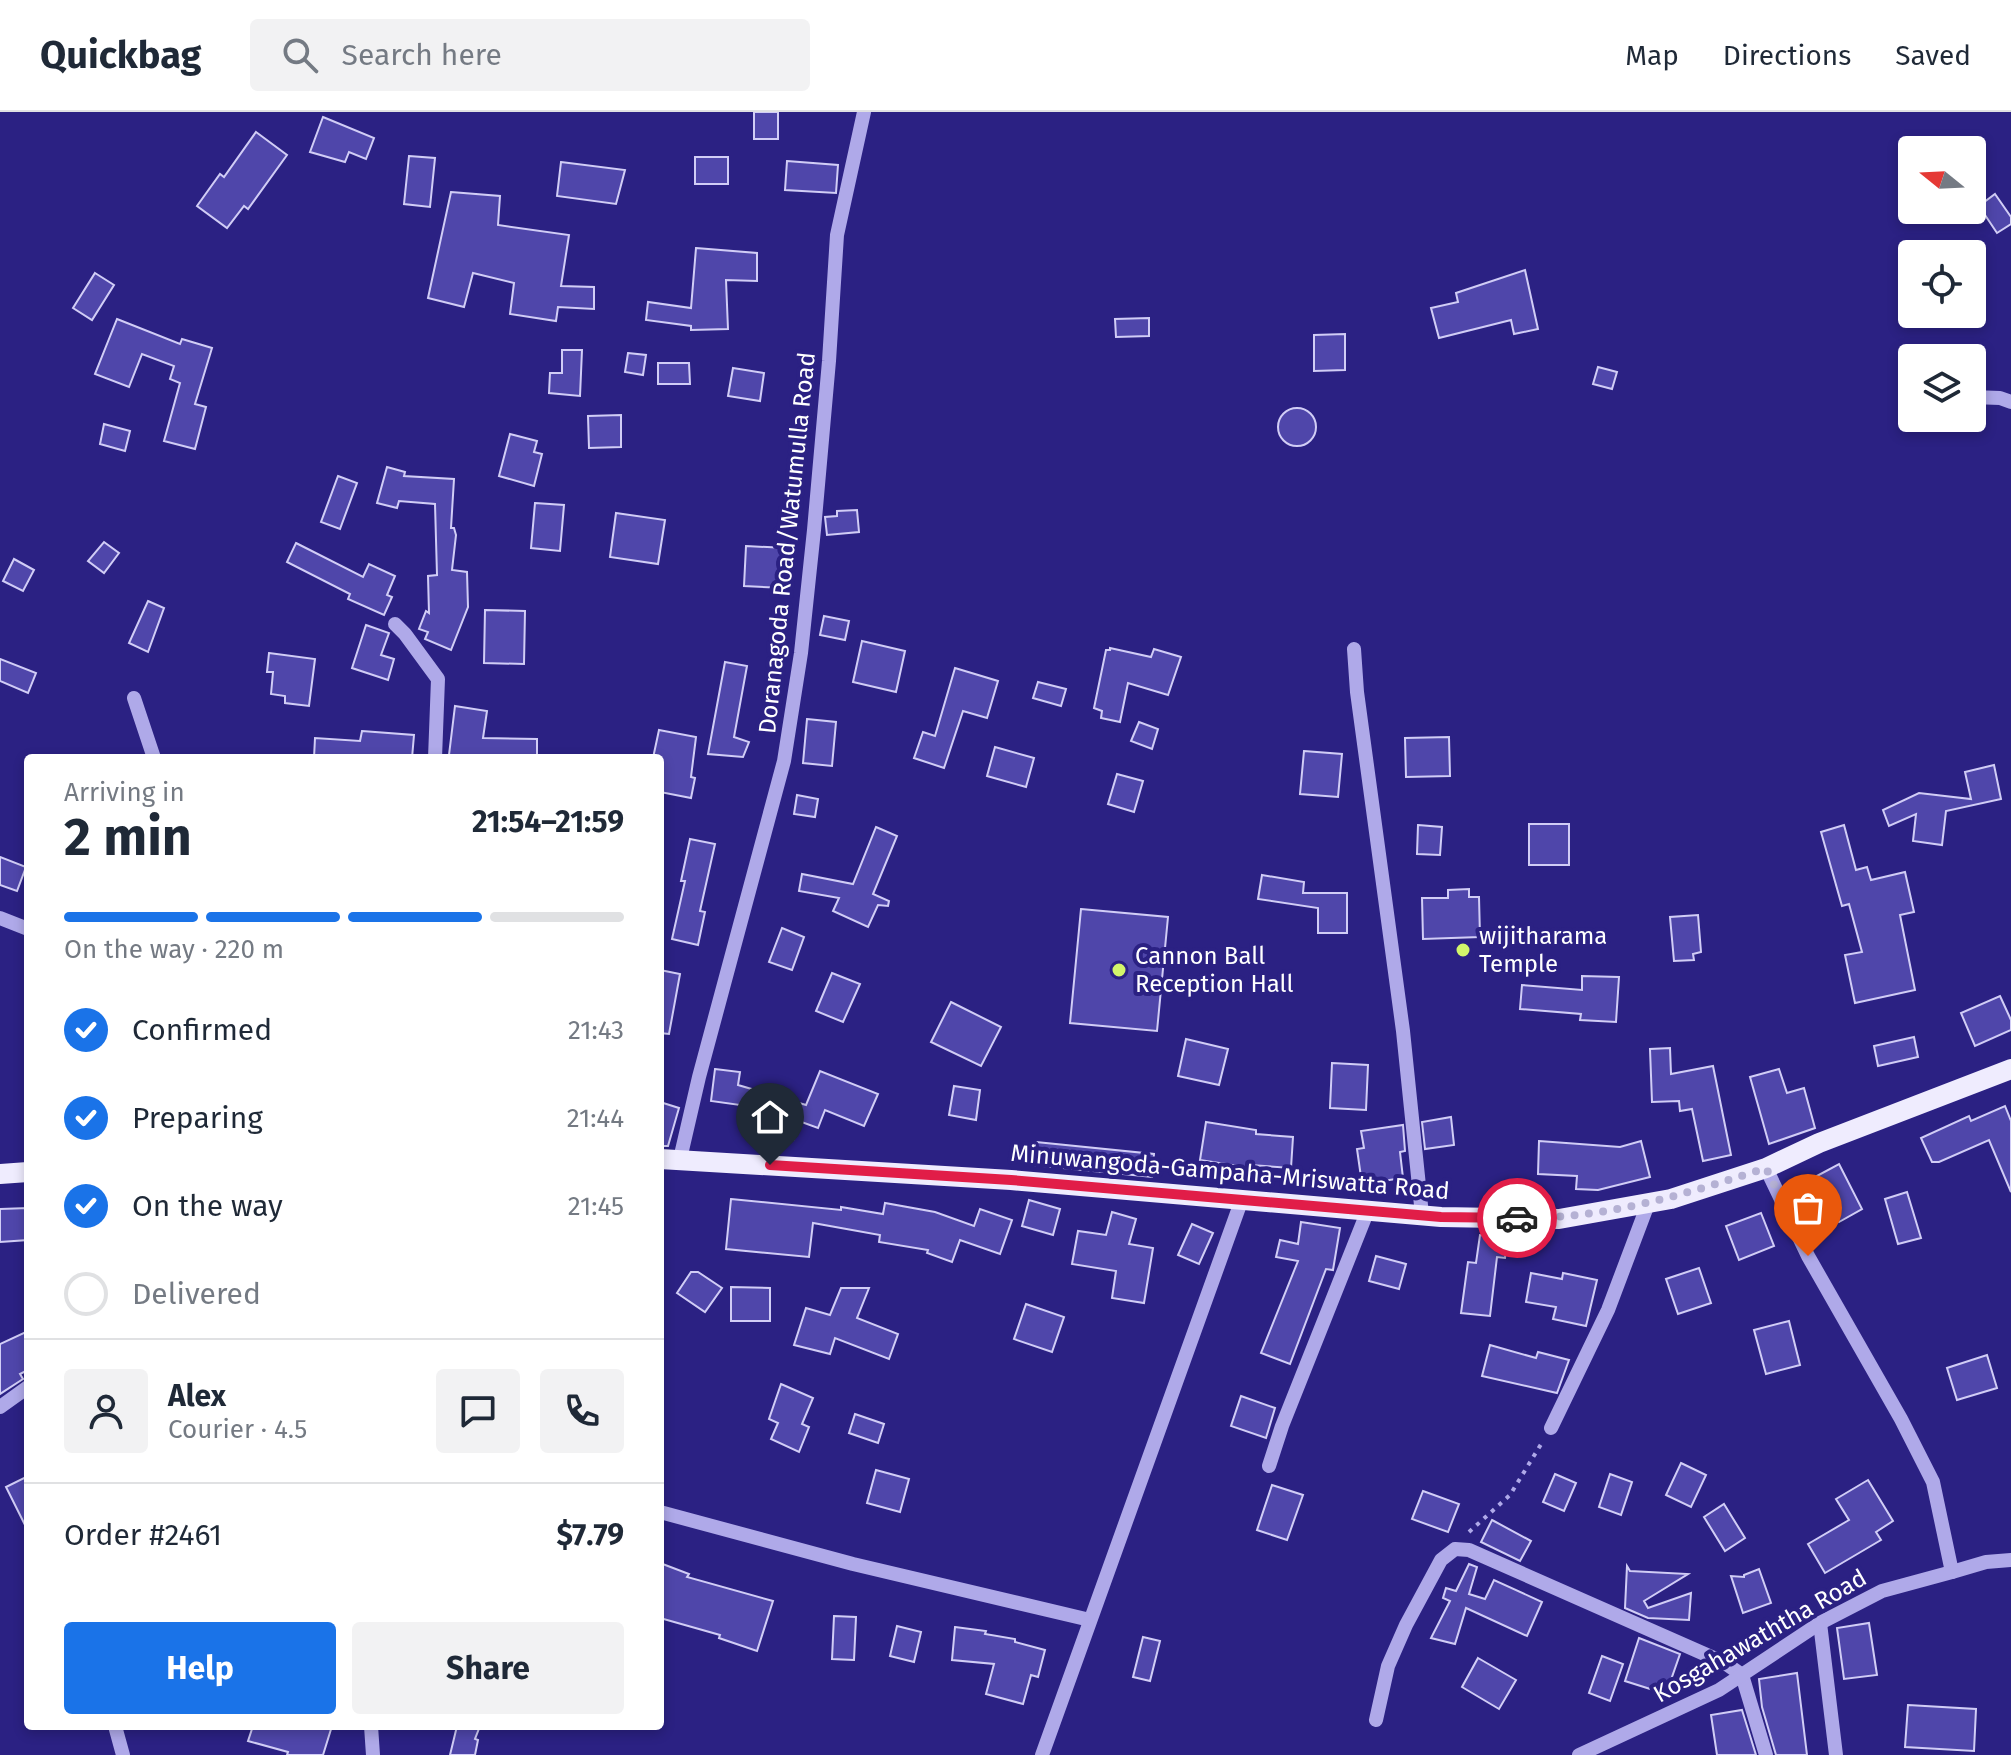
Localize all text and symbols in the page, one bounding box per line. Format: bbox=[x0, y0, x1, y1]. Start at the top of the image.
search box bbox=[250, 19, 810, 91]
text: Quickbag bbox=[40, 32, 202, 78]
icon: search bbox=[278, 33, 322, 77]
text: Search here bbox=[342, 37, 502, 73]
text: Map bbox=[1625, 39, 1679, 72]
text: Directions bbox=[1723, 39, 1851, 72]
text: Saved bbox=[1895, 39, 1971, 72]
north arrow bbox=[1898, 136, 1986, 224]
map controls bbox=[1898, 136, 1986, 432]
button: locate bbox=[1898, 240, 1986, 328]
button: layers bbox=[1898, 344, 1986, 432]
street label: Doranagoda Road/Watumulla Road bbox=[753, 351, 821, 735]
text: Arriving in bbox=[64, 777, 185, 808]
text: 21:54–21:59 bbox=[472, 804, 624, 840]
text: 2 min bbox=[64, 806, 192, 869]
place label: wijitharama Temple bbox=[1479, 922, 1607, 978]
text: On the way · 220 m bbox=[64, 934, 284, 965]
marker: wijitharama Temple bbox=[1454, 941, 1472, 959]
place label: Cannon Ball Reception Hall bbox=[1135, 942, 1294, 998]
marker: Cannon Ball Reception Hall bbox=[1110, 961, 1128, 979]
icon: check bbox=[64, 1008, 108, 1052]
text: Confirmed bbox=[132, 1012, 272, 1048]
text: 21:43 bbox=[568, 1015, 624, 1046]
pin bbox=[736, 1083, 804, 1165]
icon: home bbox=[748, 1095, 792, 1139]
icon: check bbox=[64, 1096, 108, 1140]
text: Preparing bbox=[132, 1100, 263, 1136]
text: 21:44 bbox=[567, 1103, 624, 1134]
street label: Minuwangoda-Gampaha-Mriswatta Road bbox=[1009, 1139, 1451, 1205]
pin bbox=[1774, 1174, 1842, 1256]
courier bbox=[1477, 1178, 1557, 1258]
icon: check bbox=[64, 1184, 108, 1228]
icon: bag bbox=[1786, 1186, 1830, 1230]
text: On the way bbox=[132, 1188, 283, 1224]
text: 21:45 bbox=[568, 1191, 624, 1222]
icon: car bbox=[1495, 1196, 1539, 1240]
text: Delivered bbox=[132, 1276, 261, 1312]
button: person bbox=[64, 1369, 148, 1453]
button: chat bbox=[436, 1369, 520, 1453]
button: phone bbox=[540, 1369, 624, 1453]
text: Alex bbox=[168, 1378, 226, 1414]
text: Courier · 4.5 bbox=[168, 1414, 307, 1445]
text: Order #2461 bbox=[64, 1517, 222, 1553]
text: $7.79 bbox=[556, 1517, 624, 1553]
street label: Kosgahawaththa Road bbox=[1649, 1564, 1871, 1708]
button: Help bbox=[64, 1622, 336, 1714]
button: Share bbox=[352, 1622, 624, 1714]

